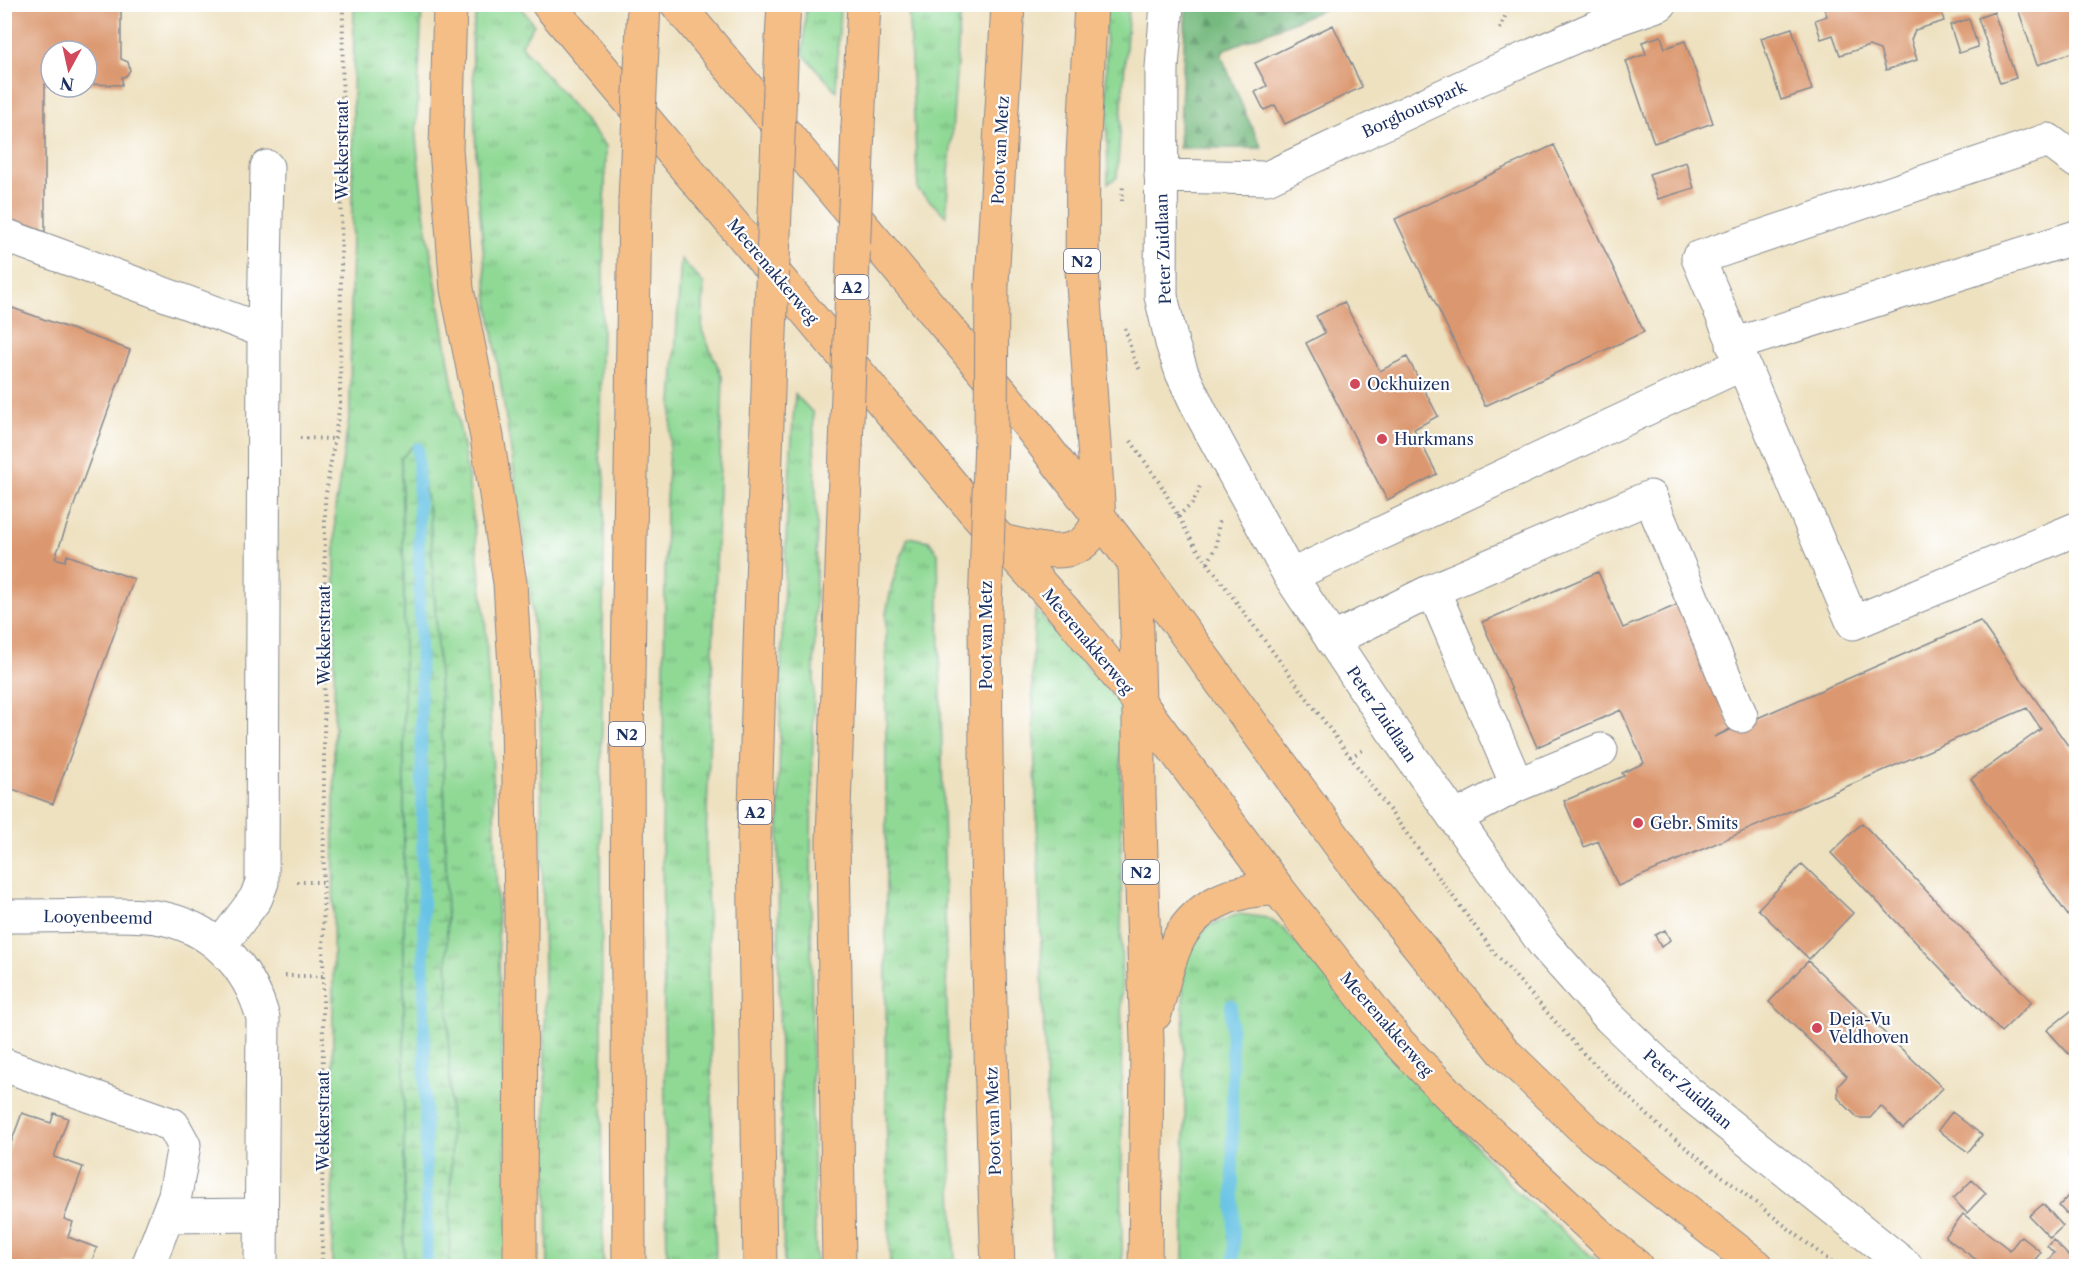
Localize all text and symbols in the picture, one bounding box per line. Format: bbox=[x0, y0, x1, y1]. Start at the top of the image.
north arrow bbox=[39, 39, 99, 99]
text: N bbox=[59, 73, 75, 95]
street label: Borghoutspark bbox=[1359, 76, 1470, 142]
street label: Poot van Metz bbox=[987, 95, 1013, 205]
street label: Wekkerstraat bbox=[332, 99, 352, 201]
street label: Peter Zuidlaan bbox=[1151, 193, 1175, 305]
street label: Meerenakkerweg bbox=[723, 214, 823, 328]
road number: N2 bbox=[1064, 249, 1100, 273]
road number: A2 bbox=[836, 275, 868, 299]
place label: Ockhuizen bbox=[1367, 374, 1450, 394]
marker: Ockhuizen bbox=[1348, 377, 1362, 391]
place label: Hurkmans bbox=[1394, 429, 1474, 449]
marker: Hurkmans bbox=[1375, 432, 1389, 446]
street label: Poot van Metz bbox=[976, 581, 996, 689]
street label: Wekkerstraat bbox=[314, 584, 334, 686]
street label: Meerenakkerweg bbox=[1038, 584, 1138, 698]
street label: Peter Zuidlaan bbox=[1343, 662, 1421, 766]
road number: N2 bbox=[609, 722, 645, 746]
road number: A2 bbox=[738, 800, 771, 824]
place label: Gebr. Smits bbox=[1650, 813, 1738, 833]
marker: Gebr. Smits bbox=[1631, 816, 1645, 830]
road number: N2 bbox=[1123, 860, 1159, 884]
street label: Looyenbeemd bbox=[43, 906, 153, 928]
street label: Meerenakkerweg bbox=[1336, 968, 1438, 1081]
place label: Deja-Vu Veldhoven bbox=[1828, 1009, 1909, 1047]
marker: Deja-Vu Veldhoven bbox=[1810, 1021, 1824, 1035]
street label: Peter Zuidlaan bbox=[1639, 1045, 1737, 1133]
street label: Poot van Metz bbox=[981, 1066, 1005, 1176]
street label: Wekkerstraat bbox=[313, 1070, 333, 1172]

